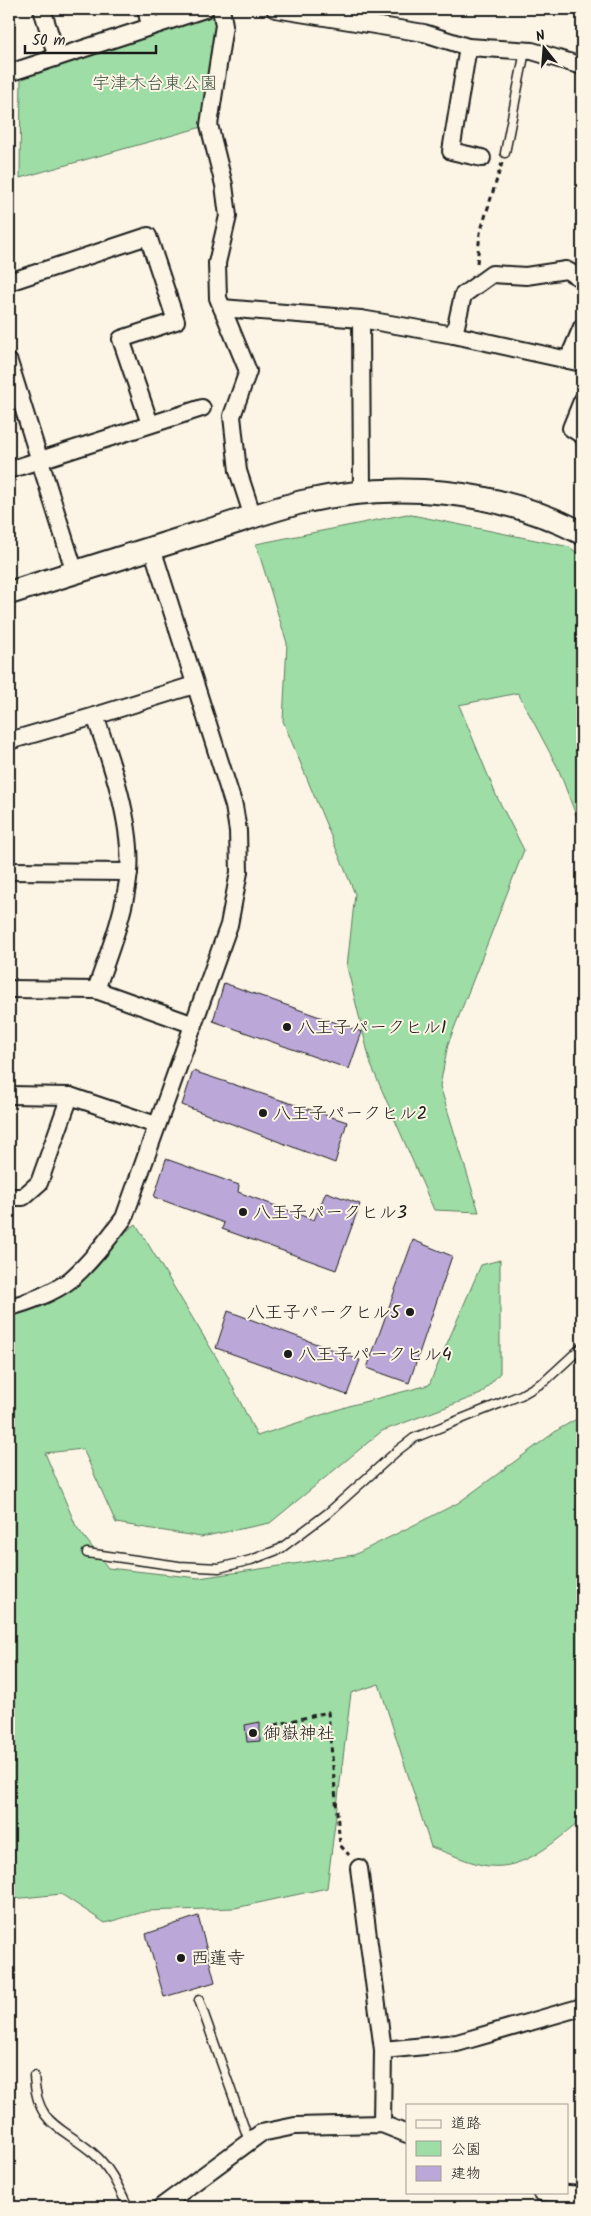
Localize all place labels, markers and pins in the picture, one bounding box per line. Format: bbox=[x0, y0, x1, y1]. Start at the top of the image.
place label: 八王子パークヒル1 bbox=[297, 1014, 446, 1043]
marker: 八王子パークヒル1 bbox=[281, 1021, 293, 1033]
place label: 八王子パークヒル2 bbox=[273, 1100, 427, 1129]
marker: 八王子パークヒル2 bbox=[257, 1107, 269, 1119]
place label: 八王子パークヒル3 bbox=[253, 1199, 407, 1228]
marker: 八王子パークヒル3 bbox=[237, 1206, 249, 1218]
place label: 八王子パークヒル5 bbox=[247, 1299, 401, 1328]
marker: 八王子パークヒル5 bbox=[404, 1306, 416, 1318]
place label: 八王子パークヒル4 bbox=[298, 1341, 452, 1370]
marker: 八王子パークヒル4 bbox=[282, 1348, 294, 1360]
place label: 御嶽神社 bbox=[263, 1720, 335, 1749]
marker: 御嶽神社 bbox=[247, 1727, 259, 1739]
place label: 西蓮寺 bbox=[191, 1945, 245, 1974]
marker: 西蓮寺 bbox=[175, 1952, 187, 1964]

